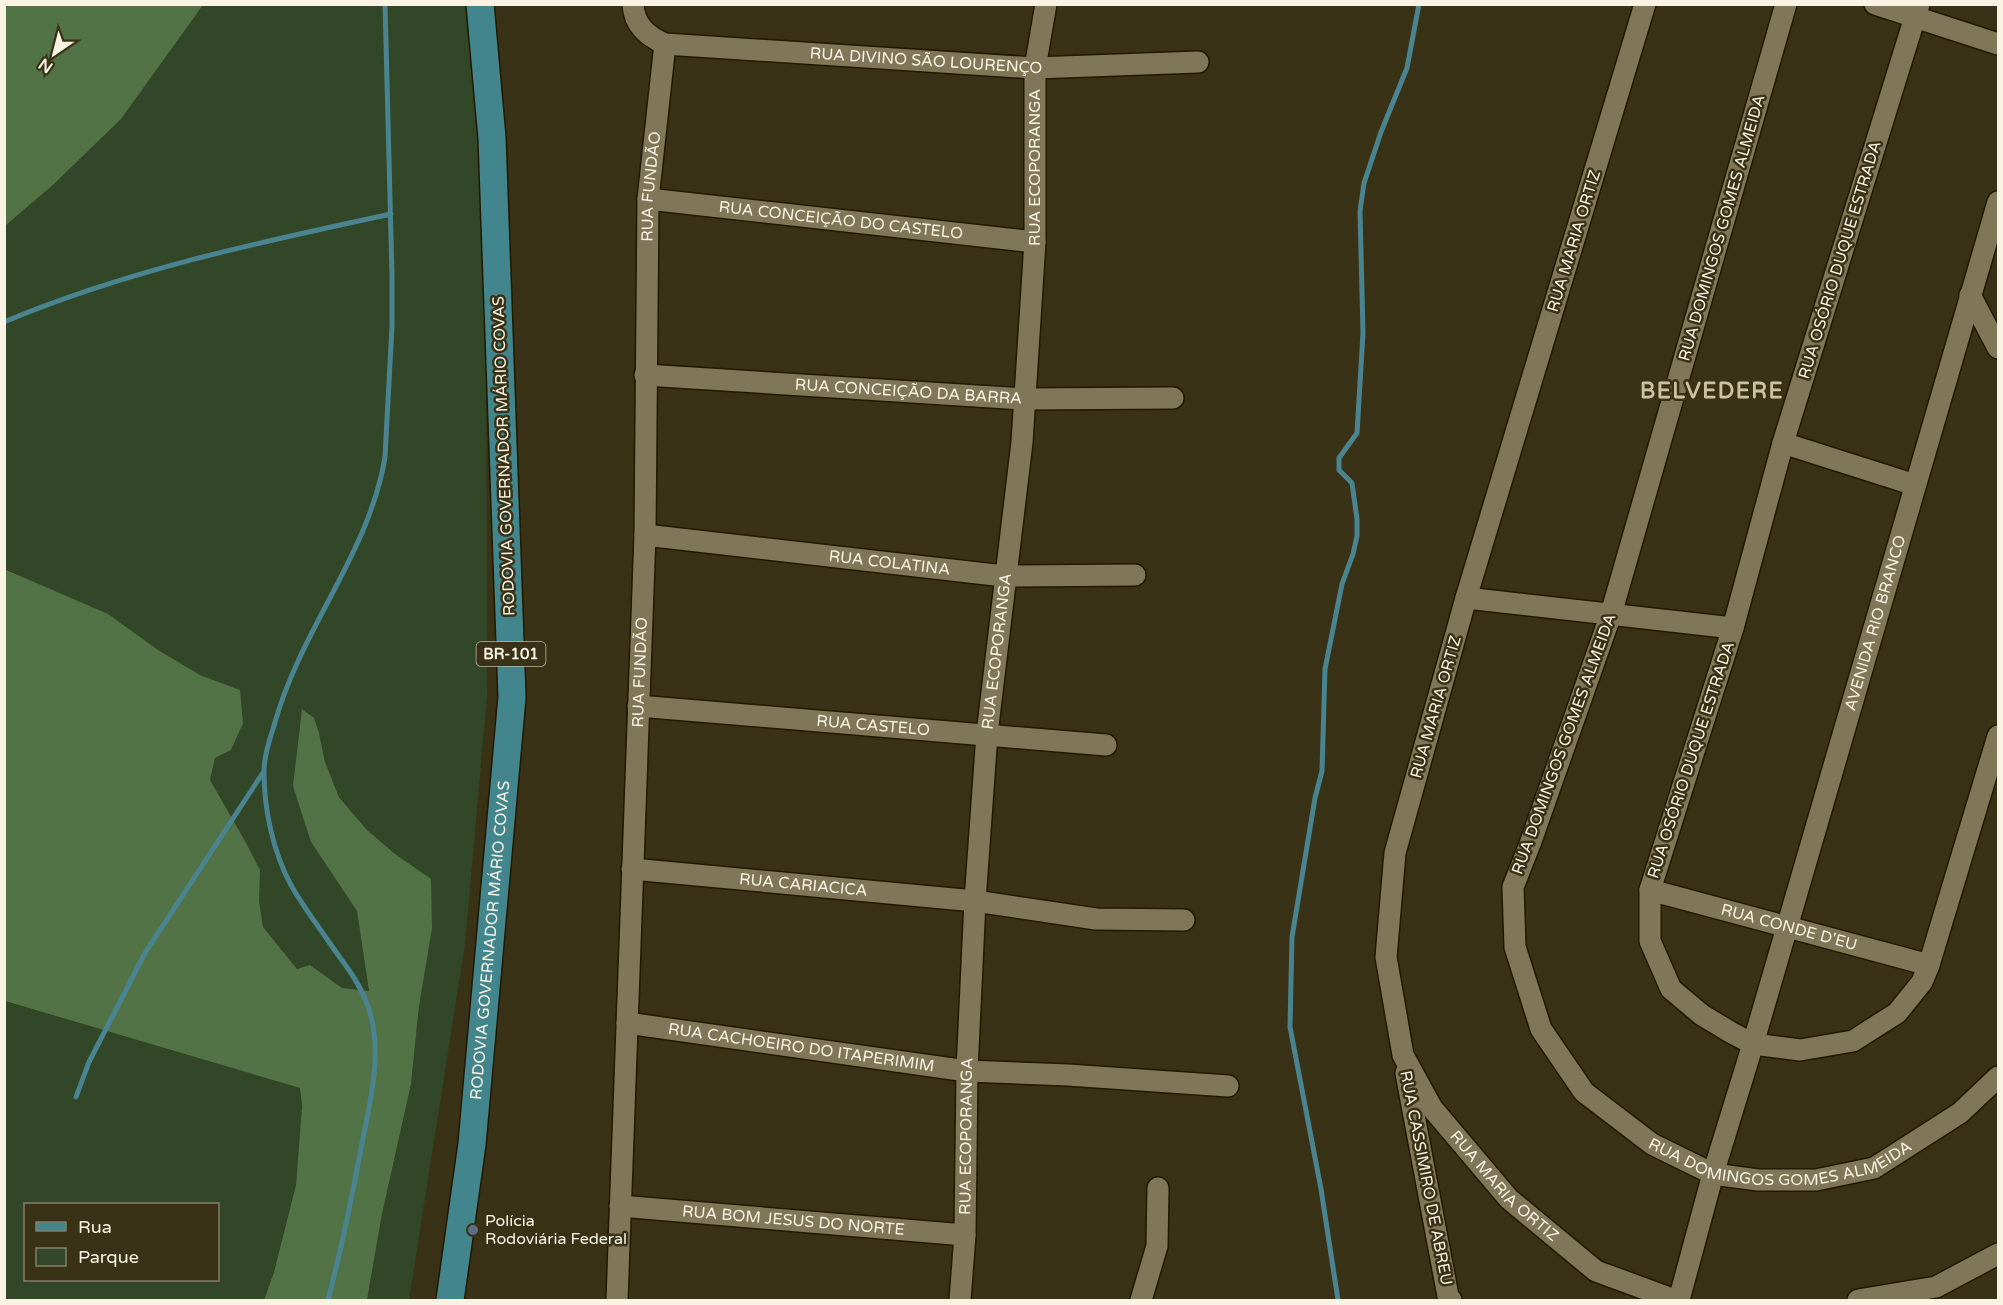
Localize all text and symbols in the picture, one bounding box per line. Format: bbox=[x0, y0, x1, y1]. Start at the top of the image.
north arrow bbox=[24, 24, 84, 84]
street label: RUA DIVINO SÃO LOURENÇO bbox=[809, 43, 1043, 78]
text: N bbox=[35, 54, 57, 77]
street label: RUA ECOPORANGA bbox=[1025, 89, 1045, 246]
street label: RUA DOMINGOS GOMES ALMEIDA bbox=[1674, 92, 1770, 363]
street label: RUA FUNDÃO bbox=[638, 131, 665, 242]
street label: RUA OSÓRIO DUQUE ESTRADA bbox=[1794, 138, 1886, 382]
street label: RUA MARIA ORTIZ bbox=[1543, 167, 1605, 315]
street label: RUA CONCEIÇÃO DO CASTELO bbox=[718, 197, 964, 244]
street label: RODOVIA GOVERNADOR MÁRIO COVAS bbox=[488, 296, 520, 616]
street label: RUA CONCEIÇÃO DA BARRA bbox=[794, 375, 1023, 409]
district label: BELVEDERE bbox=[1640, 378, 1784, 404]
street label: AVENIDA RIO BRANCO bbox=[1840, 533, 1911, 713]
street label: RUA COLATINA bbox=[828, 546, 951, 580]
street label: RUA ECOPORANGA bbox=[978, 572, 1016, 731]
street label: RUA DOMINGOS GOMES ALMEIDA bbox=[1507, 611, 1621, 877]
street label: RUA FUNDÃO bbox=[628, 617, 652, 728]
street label: RUA MARIA ORTIZ bbox=[1406, 633, 1466, 781]
street label: RUA OSÓRIO DUQUE ESTRADA bbox=[1643, 639, 1739, 881]
road number: BR-101 bbox=[476, 642, 546, 666]
street label: RUA CASTELO bbox=[816, 711, 931, 740]
street label: RODOVIA GOVERNADOR MÁRIO COVAS bbox=[466, 780, 514, 1101]
street label: RUA CARIACICA bbox=[738, 869, 868, 901]
street label: RUA CONDE D'EU bbox=[1719, 900, 1859, 955]
street label: RUA CACHOEIRO DO ITAPERIMIM bbox=[667, 1019, 936, 1076]
street label: RUA ECOPORANGA bbox=[955, 1057, 978, 1215]
street label: RUA CASSIMIRO DE ABREU bbox=[1395, 1069, 1457, 1287]
street label: RUA MARIA ORTIZ bbox=[1446, 1127, 1563, 1246]
street label: RUA DOMINGOS GOMES ALMEIDA bbox=[1642, 1127, 1918, 1151]
text: RUA DOMINGOS GOMES ALMEIDA bbox=[1645, 1134, 1916, 1191]
street label: RUA BOM JESUS DO NORTE bbox=[681, 1201, 905, 1240]
legend bbox=[24, 1203, 219, 1281]
place label: Polícia Rodoviária Federal bbox=[485, 1211, 627, 1249]
text: Rua bbox=[78, 1216, 112, 1238]
marker: Polícia Rodoviária Federal bbox=[466, 1223, 480, 1237]
text: Parque bbox=[78, 1246, 139, 1268]

